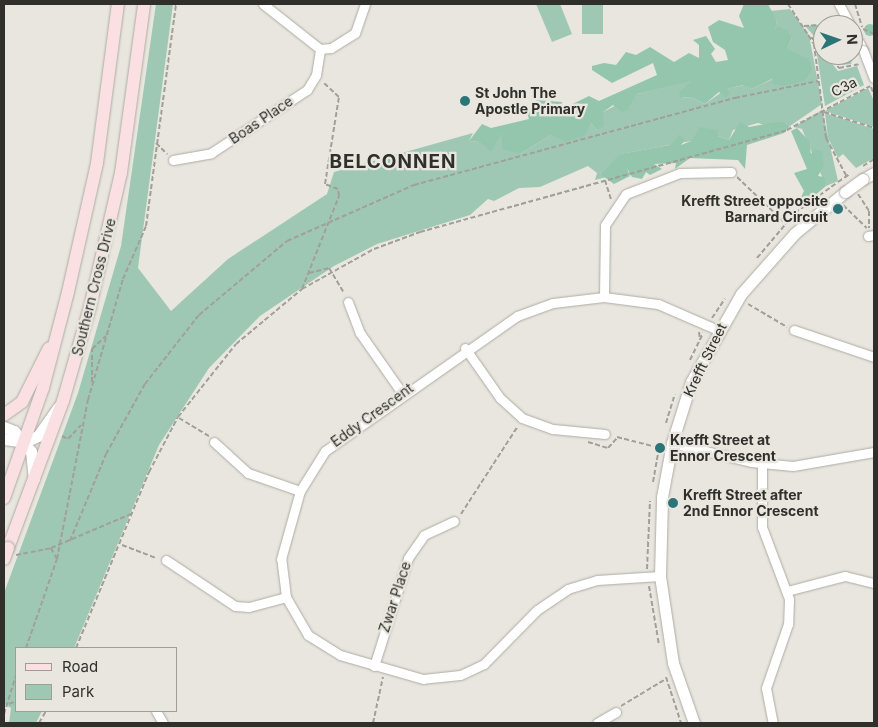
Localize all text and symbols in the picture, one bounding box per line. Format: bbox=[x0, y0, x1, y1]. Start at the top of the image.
north arrow bbox=[813, 15, 863, 65]
text: N bbox=[844, 33, 861, 45]
street label: C3a bbox=[828, 74, 860, 100]
place label: St John The Apostle Primary bbox=[475, 85, 585, 118]
street label: Boas Place bbox=[226, 93, 296, 147]
marker: St John The Apostle Primary bbox=[459, 95, 471, 107]
district label: BELCONNEN bbox=[328, 151, 458, 173]
place label: Krefft Street opposite Barnard Circuit bbox=[681, 193, 828, 226]
marker: Krefft Street opposite Barnard Circuit bbox=[832, 203, 844, 215]
street label: Southern Cross Drive bbox=[69, 216, 119, 358]
street label: Krefft Street bbox=[680, 320, 730, 400]
street label: Eddy Crescent bbox=[328, 380, 416, 450]
place label: Krefft Street at Ennor Crescent bbox=[670, 432, 776, 464]
marker: Krefft Street at Ennor Crescent bbox=[654, 442, 666, 454]
place label: Krefft Street after 2nd Ennor Crescent bbox=[683, 487, 819, 520]
marker: Krefft Street after 2nd Ennor Crescent bbox=[667, 497, 679, 509]
street label: Zwar Place bbox=[376, 559, 414, 635]
legend bbox=[15, 647, 178, 712]
text: Road bbox=[62, 657, 98, 676]
text: Park bbox=[62, 682, 94, 701]

